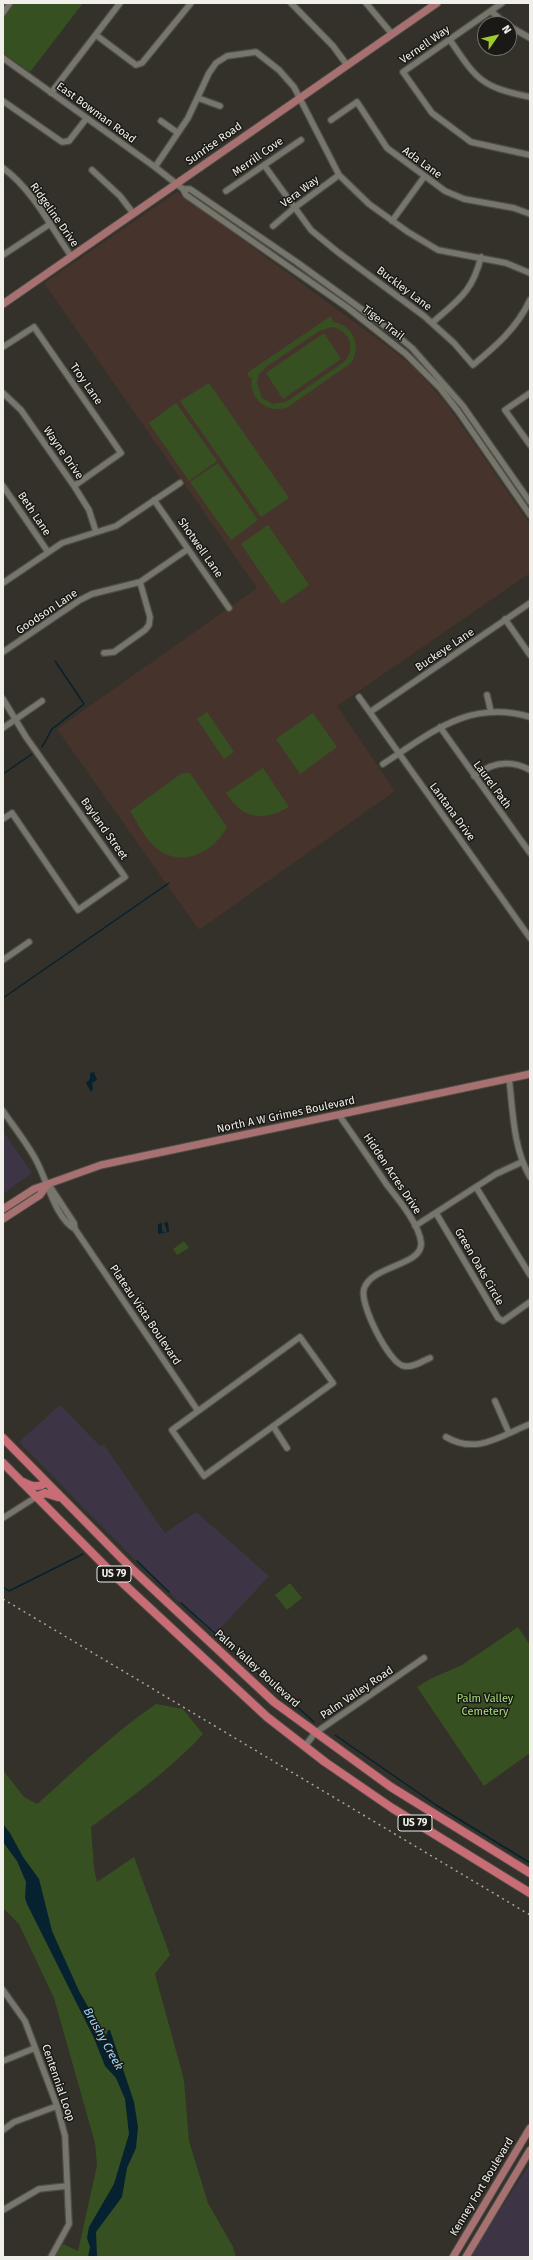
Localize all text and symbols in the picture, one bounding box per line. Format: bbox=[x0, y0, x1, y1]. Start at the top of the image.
north arrow bbox=[477, 16, 517, 56]
street label: Vernell Way bbox=[398, 23, 452, 67]
text: N bbox=[499, 23, 514, 36]
street label: East Bowman Road bbox=[54, 80, 138, 146]
street label: Sunrise Road bbox=[183, 120, 245, 168]
street label: Merrill Cove bbox=[230, 135, 286, 179]
street label: Ada Lane bbox=[400, 144, 444, 182]
street label: Vera Way bbox=[278, 173, 322, 211]
street label: Ridgeline Drive bbox=[27, 180, 81, 250]
street label: Buckley Lane bbox=[374, 264, 434, 314]
street label: Tiger Trail bbox=[360, 303, 406, 343]
street label: Troy Lane bbox=[67, 361, 105, 407]
street label: Wayne Drive bbox=[40, 424, 86, 482]
street label: Beth Lane bbox=[15, 490, 53, 538]
street label: Shotwell Lane bbox=[175, 516, 225, 580]
street label: Goodson Lane bbox=[14, 587, 80, 637]
street label: Buckeye Lane bbox=[413, 626, 477, 674]
street label: Laurel Path bbox=[470, 758, 514, 812]
street label: Lantana Drive bbox=[426, 780, 478, 844]
street label: Bayland Street bbox=[78, 795, 130, 863]
street label: North A W Grimes Boulevard bbox=[216, 1094, 356, 1136]
street label: Hidden Acres Drive bbox=[360, 1131, 424, 1217]
street label: Green Oaks Circle bbox=[452, 1226, 506, 1308]
street label: Plateau Vista Boulevard bbox=[107, 1262, 183, 1368]
road number: US 79 bbox=[97, 1566, 131, 1582]
street label: Palm Valley Boulevard bbox=[212, 1627, 302, 1711]
street label: Palm Valley Road bbox=[318, 1664, 396, 1722]
park label: Palm Valley Cemetery bbox=[457, 1692, 513, 1718]
road number: US 79 bbox=[398, 1815, 432, 1831]
water label: Brushy Creek bbox=[80, 2005, 126, 2073]
street label: Centennial Loop bbox=[39, 2043, 77, 2123]
street label: Kenney Fort Boulevard bbox=[447, 2135, 517, 2239]

